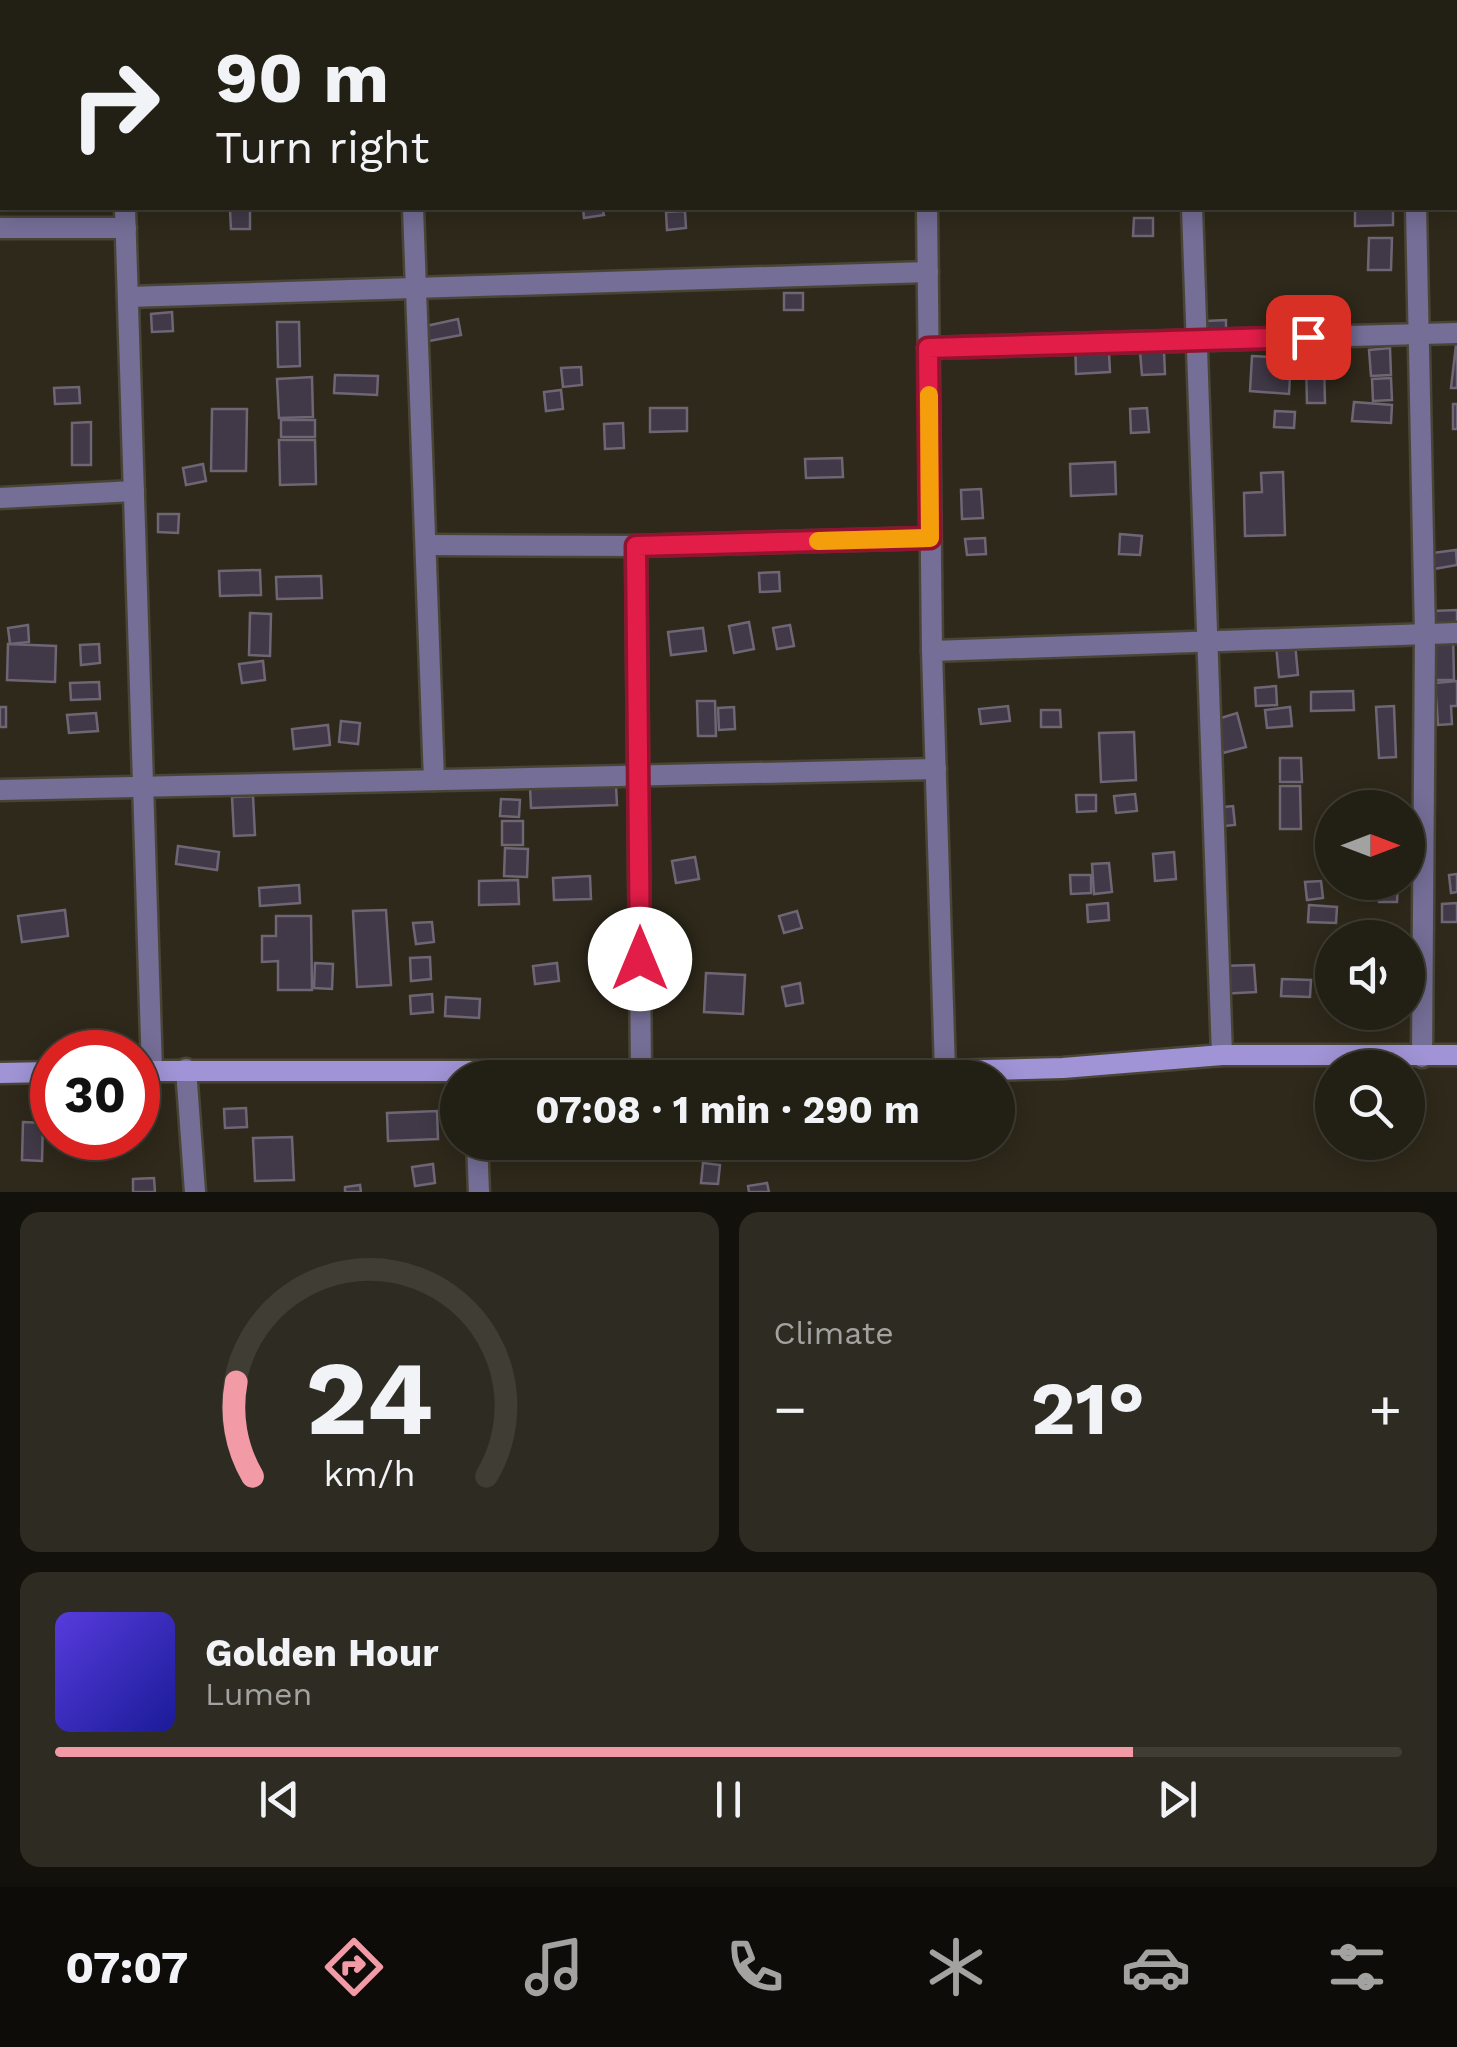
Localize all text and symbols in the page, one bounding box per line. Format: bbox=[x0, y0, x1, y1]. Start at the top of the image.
text: 90 m bbox=[215, 37, 389, 119]
icon: right bbox=[50, 40, 180, 170]
text: Turn right bbox=[215, 121, 429, 174]
pin bbox=[1266, 295, 1351, 380]
icon: arrive bbox=[1281, 310, 1336, 365]
north arrow bbox=[1315, 790, 1425, 900]
map controls bbox=[1315, 790, 1425, 1160]
position arrow bbox=[588, 907, 692, 1011]
button: sound bbox=[1315, 920, 1425, 1030]
speed limit sign: 30 bbox=[30, 1030, 160, 1160]
button: search bbox=[1315, 1050, 1425, 1160]
text: 07:08 · 1 min · 290 m bbox=[535, 1088, 920, 1132]
text: Climate bbox=[774, 1314, 894, 1352]
text: 24 bbox=[305, 1337, 433, 1459]
text: 21° bbox=[1031, 1364, 1145, 1452]
text: − bbox=[774, 1377, 807, 1441]
text: + bbox=[1369, 1377, 1402, 1441]
text: km/h bbox=[323, 1453, 415, 1495]
text: Golden Hour bbox=[205, 1631, 439, 1675]
text: Lumen bbox=[205, 1675, 312, 1713]
icon: previous bbox=[252, 1772, 307, 1827]
icon: pause bbox=[701, 1772, 756, 1827]
icon: next bbox=[1150, 1772, 1205, 1827]
icon: directions bbox=[319, 1932, 389, 2002]
icon: music bbox=[519, 1932, 589, 2002]
icon: phone bbox=[720, 1932, 790, 2002]
icon: climate bbox=[921, 1932, 991, 2002]
icon: car bbox=[1121, 1932, 1191, 2002]
icon: filters bbox=[1322, 1932, 1392, 2002]
text: 07:07 bbox=[65, 1941, 188, 1994]

